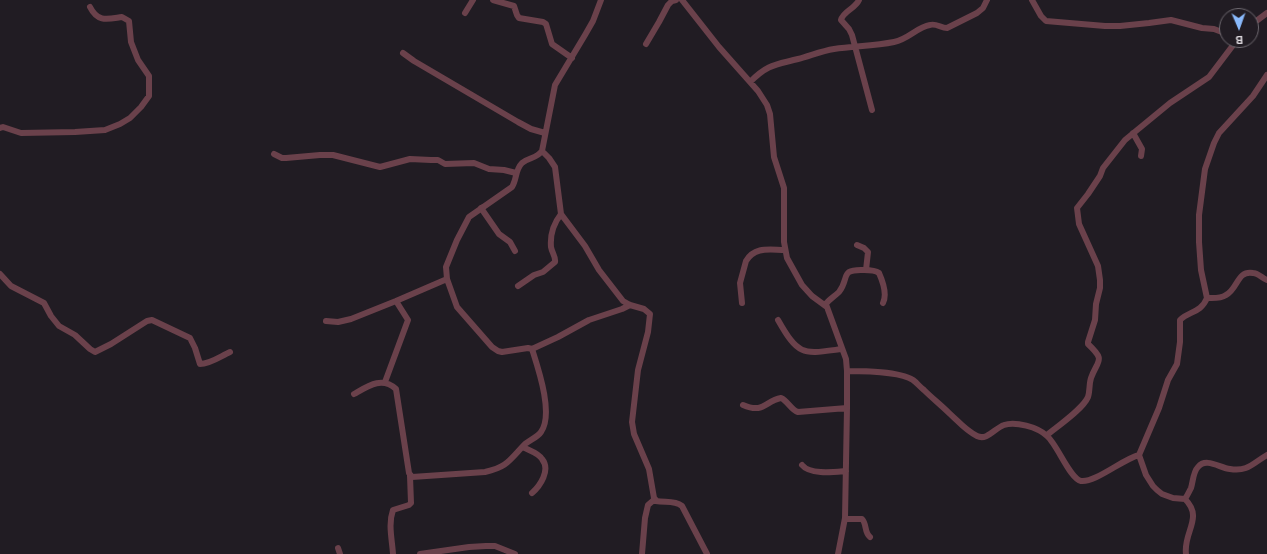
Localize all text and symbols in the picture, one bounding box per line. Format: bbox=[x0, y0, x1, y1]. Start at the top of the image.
north arrow bbox=[1219, 8, 1259, 48]
text: B bbox=[1235, 33, 1243, 46]

